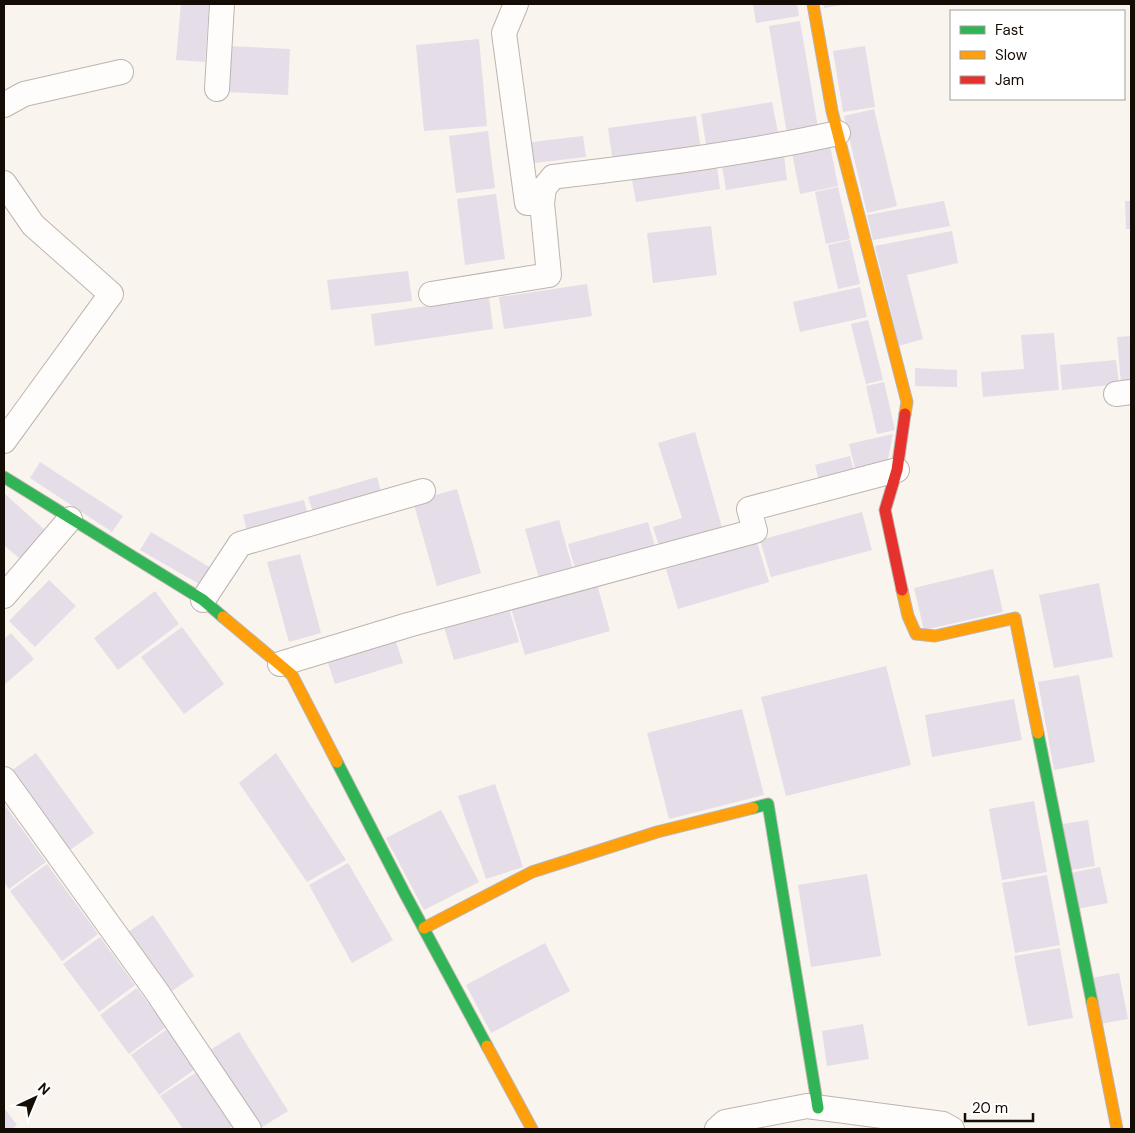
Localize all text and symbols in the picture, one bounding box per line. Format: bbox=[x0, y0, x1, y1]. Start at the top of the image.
legend bbox=[950, 10, 1125, 100]
text: Fast bbox=[995, 20, 1024, 40]
text: Slow bbox=[995, 45, 1028, 65]
text: Jam bbox=[995, 70, 1024, 90]
north arrow bbox=[10, 1073, 60, 1123]
text: N bbox=[34, 1079, 54, 1099]
scale bar bbox=[965, 1090, 1032, 1122]
text: 20 m bbox=[972, 1098, 1008, 1118]

